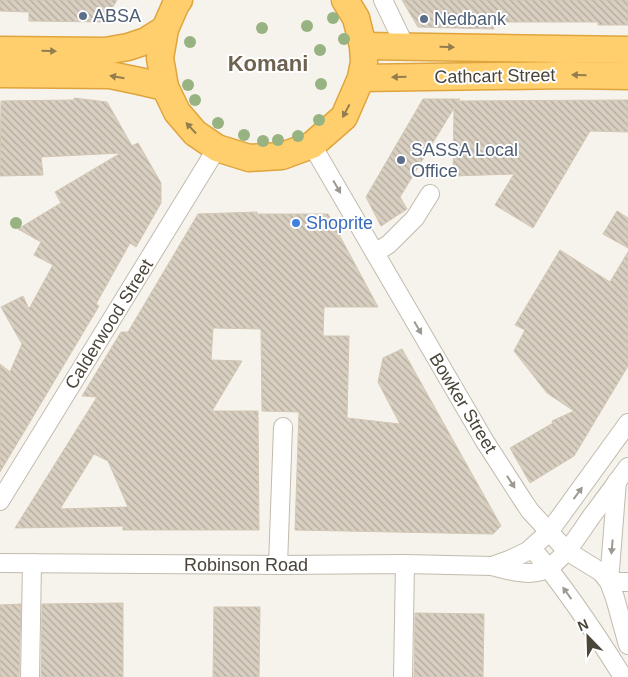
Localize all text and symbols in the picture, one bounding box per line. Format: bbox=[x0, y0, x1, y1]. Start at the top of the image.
place label: ABSA bbox=[93, 6, 141, 26]
place label: Nedbank bbox=[434, 9, 507, 29]
marker: ABSA bbox=[77, 10, 89, 22]
marker: Nedbank bbox=[418, 13, 430, 25]
one-way arrow bbox=[439, 43, 455, 51]
one-way arrow bbox=[41, 47, 57, 55]
district label: Komani bbox=[228, 51, 308, 76]
street label: Cathcart Street bbox=[434, 65, 556, 87]
one-way arrow bbox=[571, 71, 587, 79]
one-way arrow bbox=[109, 72, 125, 80]
one-way arrow bbox=[391, 74, 407, 82]
one-way arrow bbox=[342, 104, 350, 119]
one-way arrow bbox=[185, 123, 197, 135]
place label: SASSA Local Office bbox=[411, 140, 518, 181]
marker: SASSA Local Office bbox=[395, 154, 407, 166]
one-way arrow bbox=[332, 180, 341, 194]
place label: Shoprite bbox=[306, 213, 373, 233]
marker: Shoprite bbox=[290, 217, 302, 229]
street label: Calderwood Street bbox=[61, 255, 157, 393]
one-way arrow bbox=[414, 321, 423, 334]
street label: Bowker Street bbox=[425, 349, 501, 457]
one-way arrow bbox=[506, 475, 515, 489]
one-way arrow bbox=[573, 486, 583, 500]
one-way arrow bbox=[608, 540, 616, 556]
street label: Robinson Road bbox=[184, 555, 308, 575]
one-way arrow bbox=[562, 586, 572, 599]
north arrow bbox=[563, 612, 613, 662]
text: N bbox=[575, 616, 591, 634]

